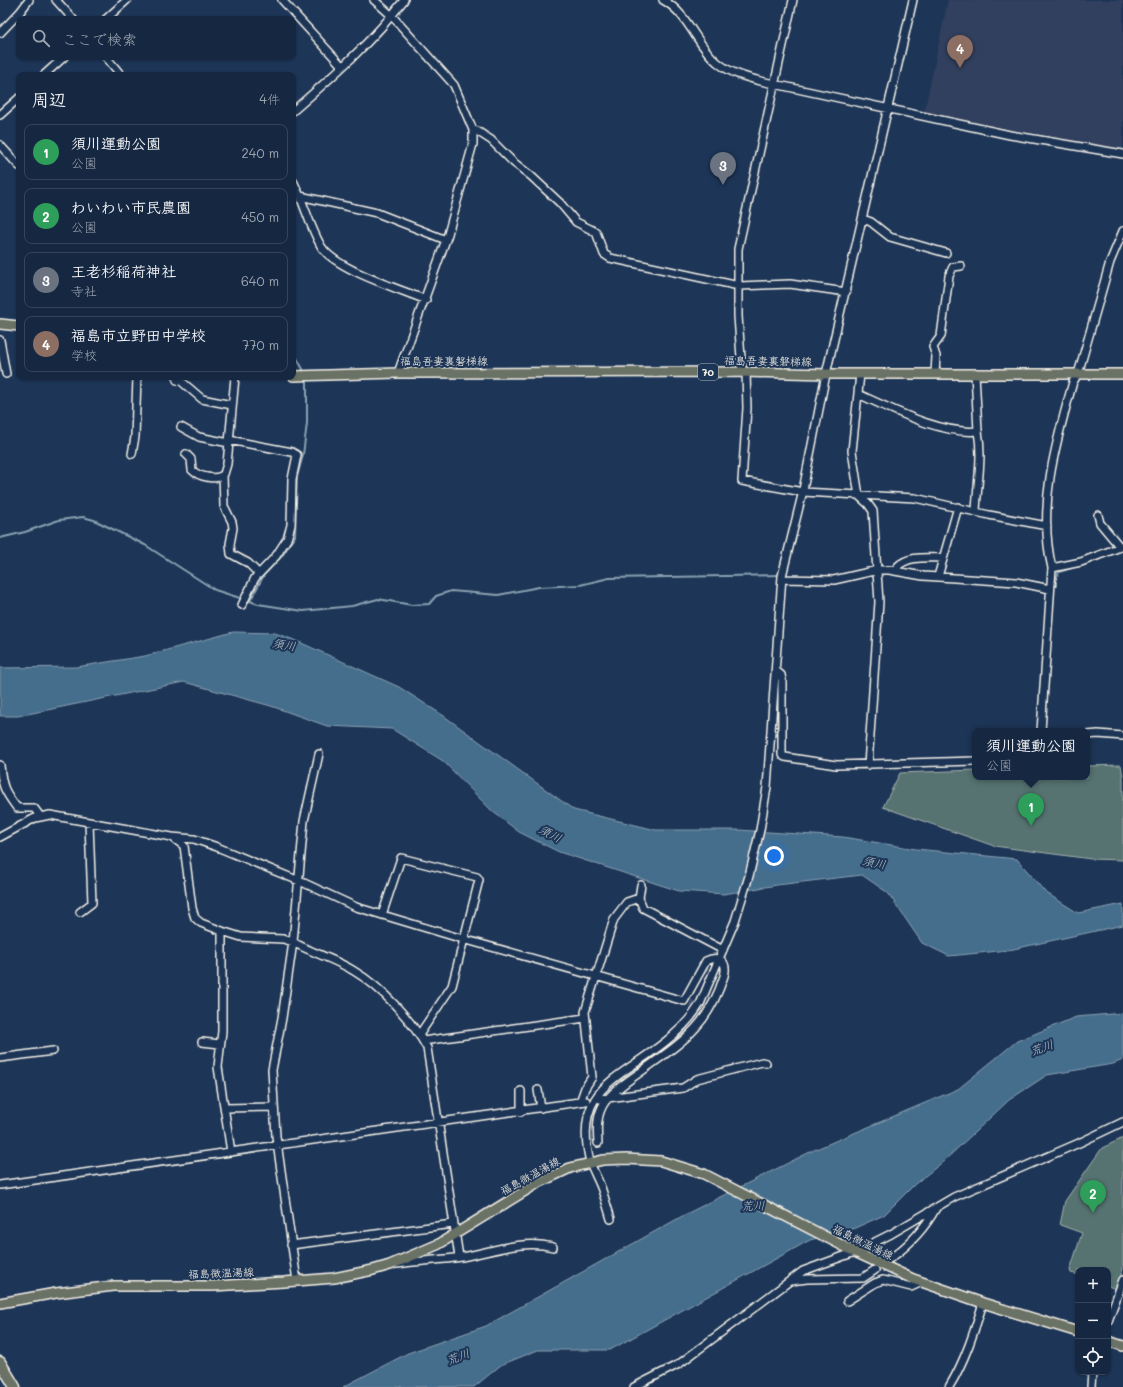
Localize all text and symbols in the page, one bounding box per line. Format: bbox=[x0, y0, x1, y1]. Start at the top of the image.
search box bbox=[16, 16, 296, 60]
icon: search bbox=[30, 27, 52, 49]
text: ここで検索 bbox=[62, 29, 137, 49]
pin: 4 bbox=[947, 35, 973, 68]
text: 周辺 bbox=[32, 88, 66, 110]
text: 4件 bbox=[259, 90, 280, 107]
text: 須川運動公園 bbox=[71, 133, 161, 153]
text: 1 bbox=[43, 144, 49, 161]
text: 240 m bbox=[242, 144, 279, 161]
pin: 3 bbox=[710, 152, 736, 185]
text: 公園 bbox=[71, 154, 97, 171]
text: わいわい市民農園 bbox=[71, 197, 191, 217]
text: 2 bbox=[42, 208, 50, 225]
text: 450 m bbox=[241, 208, 279, 225]
text: 公園 bbox=[71, 218, 97, 235]
text: 王老杉稲荷神社 bbox=[71, 261, 176, 281]
text: 3 bbox=[42, 272, 50, 289]
text: 640 m bbox=[241, 272, 279, 289]
text: 寺社 bbox=[71, 282, 97, 299]
text: 福島市立野田中学校 bbox=[71, 325, 206, 345]
text: 4 bbox=[42, 336, 50, 353]
text: 770 m bbox=[242, 336, 279, 353]
text: 学校 bbox=[71, 346, 97, 363]
street label: 福島吾妻裏磐梯線 bbox=[724, 352, 812, 369]
street label: 福島吾妻裏磐梯線 bbox=[400, 353, 488, 368]
road number: 70 bbox=[698, 364, 718, 380]
water label: 須川 bbox=[271, 634, 297, 654]
popup bbox=[972, 728, 1090, 780]
text: 須川運動公園 bbox=[986, 735, 1076, 755]
text: 公園 bbox=[986, 756, 1012, 773]
pin: 1 bbox=[1018, 793, 1044, 826]
water label: 須川 bbox=[536, 821, 565, 846]
your location bbox=[764, 846, 784, 866]
water label: 須川 bbox=[861, 852, 887, 872]
water label: 荒川 bbox=[1028, 1035, 1056, 1059]
street label: 福島微温湯線 bbox=[497, 1153, 562, 1198]
pin: 2 bbox=[1080, 1180, 1106, 1213]
water label: 荒川 bbox=[741, 1197, 765, 1213]
street label: 福島微温湯線 bbox=[830, 1220, 896, 1263]
street label: 福島微温湯線 bbox=[188, 1264, 254, 1281]
map controls bbox=[1075, 1267, 1111, 1375]
button: + bbox=[1075, 1267, 1111, 1303]
button: − bbox=[1075, 1303, 1111, 1339]
button: locate bbox=[1075, 1339, 1111, 1375]
water label: 荒川 bbox=[444, 1344, 472, 1368]

